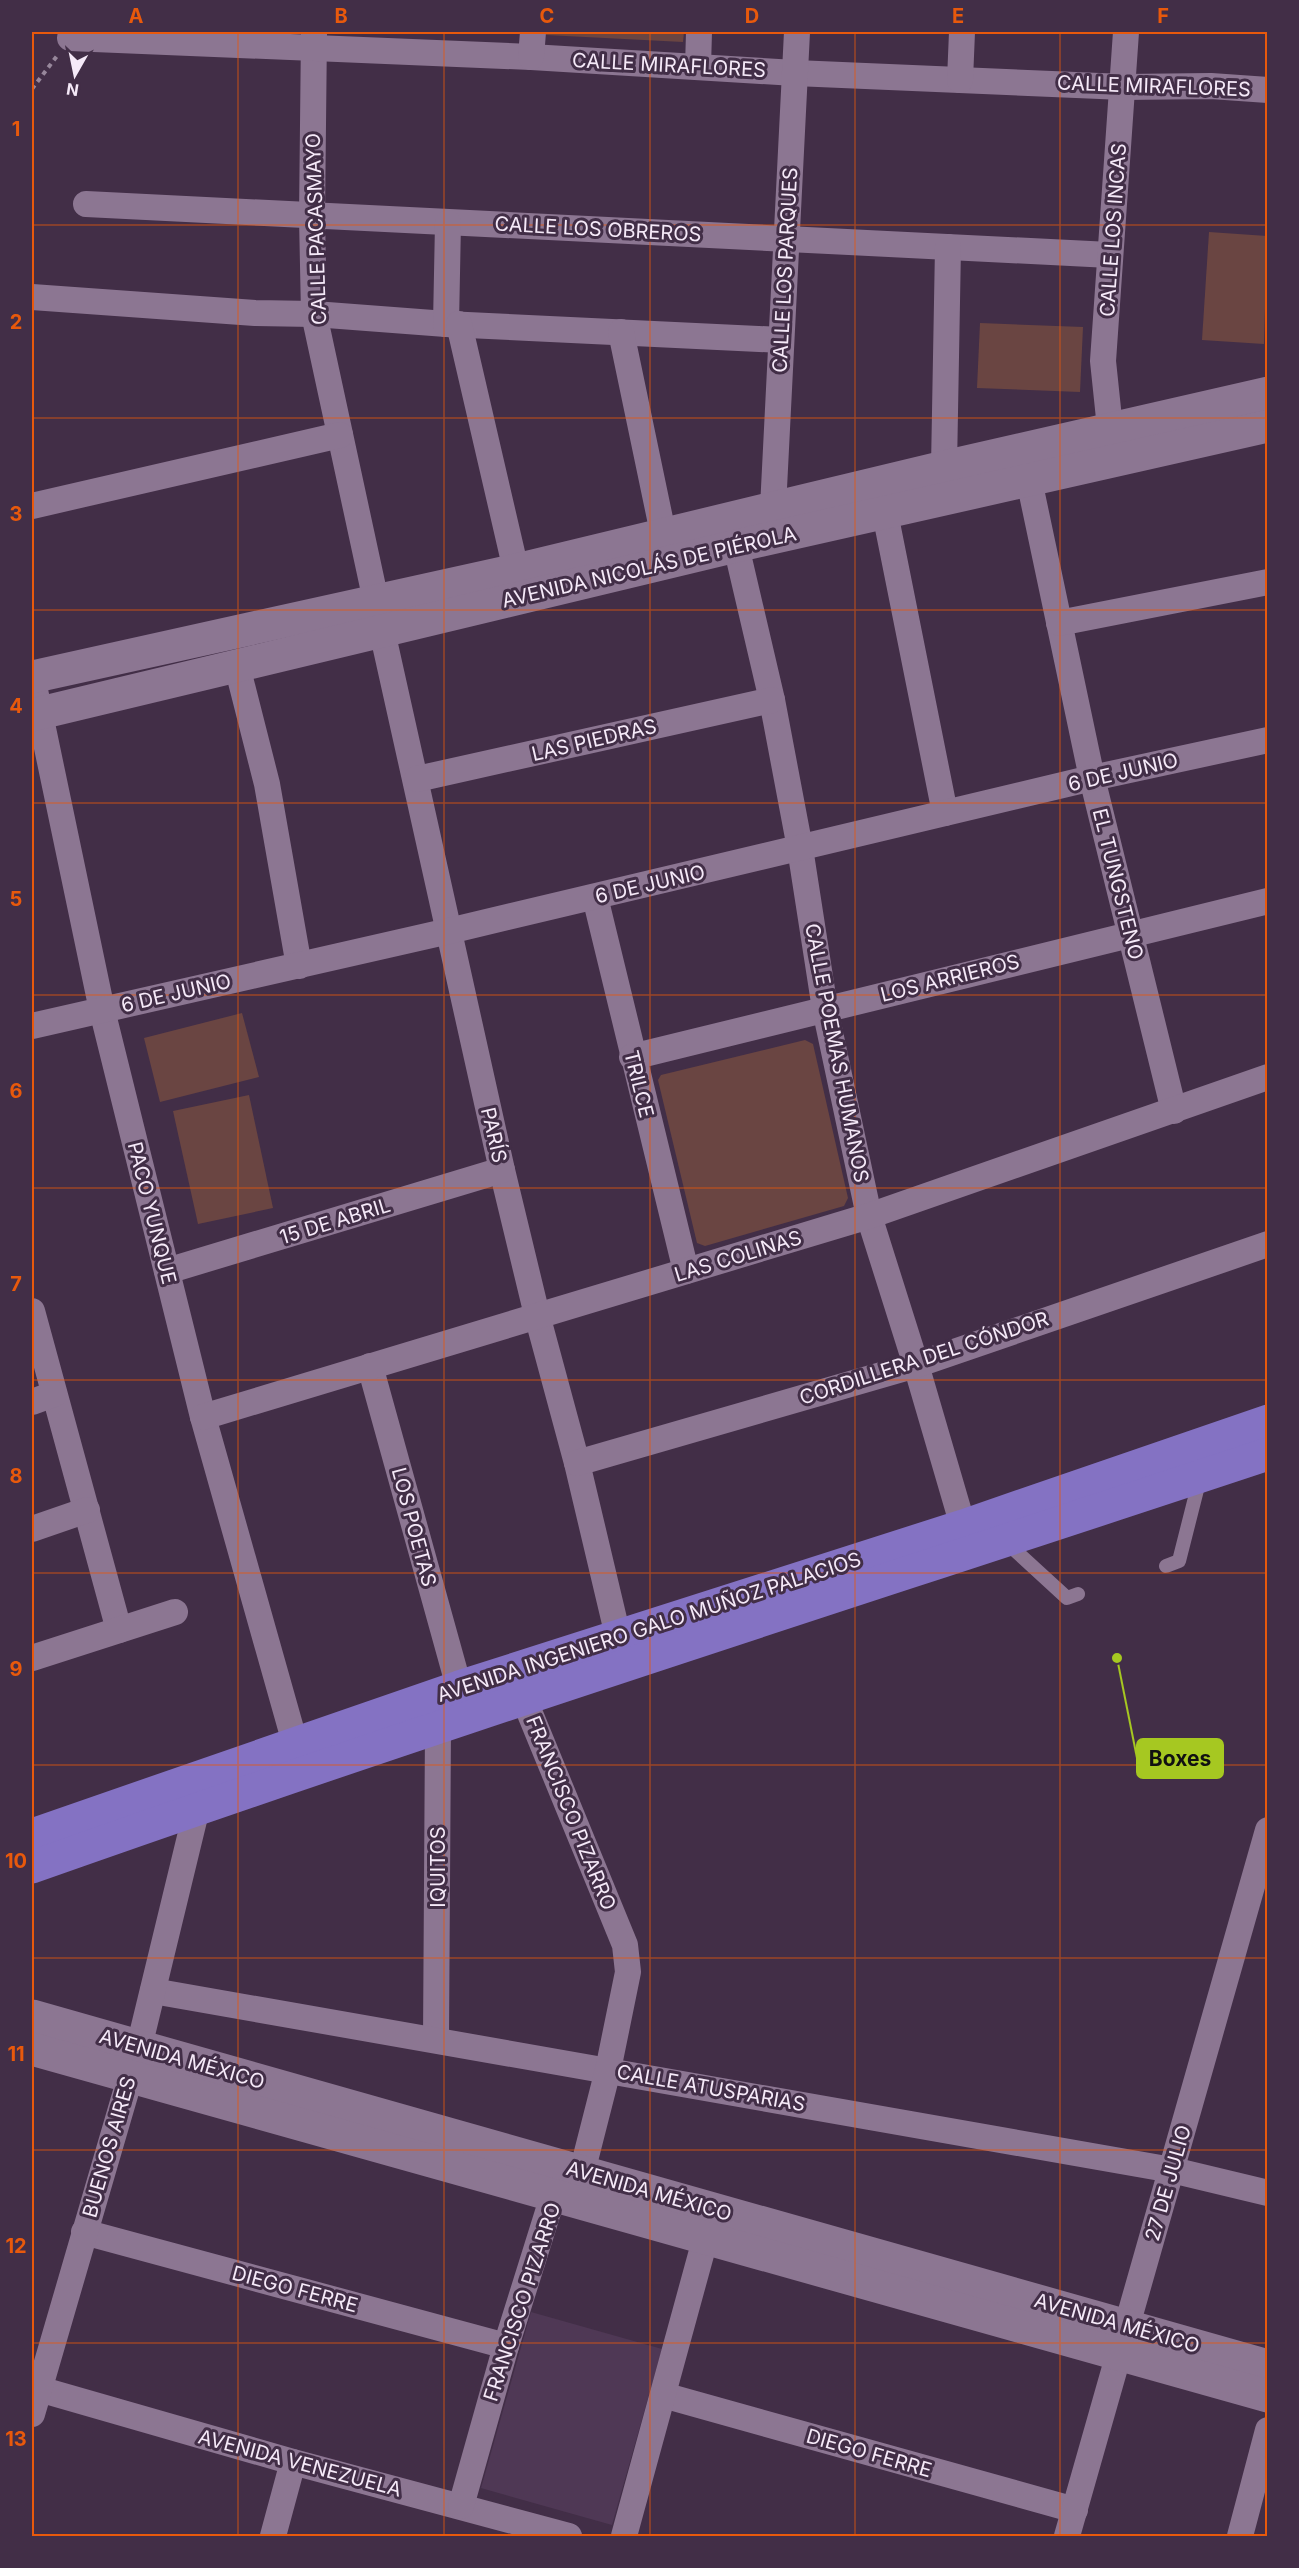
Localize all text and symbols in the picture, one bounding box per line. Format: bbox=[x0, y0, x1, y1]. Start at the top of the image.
text: A bbox=[129, 4, 144, 28]
text: B bbox=[334, 4, 348, 28]
text: C bbox=[540, 4, 554, 28]
text: D bbox=[745, 4, 759, 28]
text: E bbox=[952, 4, 964, 28]
text: F bbox=[1157, 4, 1169, 28]
north arrow bbox=[45, 45, 105, 105]
street label: CALLE MIRAFLORES bbox=[572, 48, 766, 82]
street label: CALLE MIRAFLORES bbox=[1057, 71, 1251, 101]
text: N bbox=[65, 79, 80, 101]
text: 1 bbox=[12, 117, 20, 141]
street label: CALLE PACASMAYO bbox=[301, 133, 331, 325]
street label: CALLE LOS INCAS bbox=[1095, 142, 1131, 318]
street label: CALLE LOS PARQUES bbox=[768, 167, 802, 373]
street label: CALLE LOS OBREROS bbox=[494, 212, 702, 246]
text: 2 bbox=[10, 310, 22, 334]
text: 3 bbox=[10, 502, 22, 526]
street label: AVENIDA NICOLÁS DE PIÉROLA bbox=[499, 520, 799, 613]
text: 4 bbox=[9, 694, 23, 718]
street label: LAS PIEDRAS bbox=[529, 714, 659, 766]
street label: 6 DE JUNIO bbox=[1066, 748, 1180, 796]
street label: EL TUNGSTENO bbox=[1088, 806, 1148, 962]
street label: 6 DE JUNIO bbox=[593, 860, 707, 908]
text: 5 bbox=[10, 887, 22, 911]
street label: CALLE POEMAS HUMANOS bbox=[800, 921, 874, 1185]
street label: LOS ARRIEROS bbox=[878, 949, 1022, 1007]
street label: 6 DE JUNIO bbox=[119, 969, 233, 1017]
street label: TRILCE bbox=[619, 1048, 659, 1120]
text: 6 bbox=[10, 1079, 23, 1103]
street label: PARÍS bbox=[476, 1105, 513, 1165]
street label: PACO YUNQUE bbox=[123, 1139, 181, 1287]
street label: 15 DE ABRIL bbox=[277, 1193, 393, 1249]
street label: LAS COLINAS bbox=[671, 1225, 805, 1287]
text: 7 bbox=[10, 1272, 22, 1296]
street label: CORDILLERA DEL CÓNDOR bbox=[796, 1305, 1052, 1410]
text: 8 bbox=[9, 1464, 23, 1488]
street label: LOS POETAS bbox=[387, 1465, 441, 1589]
street label: AVENIDA INGENIERO GALO MUÑOZ PALACIOS bbox=[434, 1546, 864, 1707]
text: 9 bbox=[10, 1657, 23, 1681]
street label: FRANCISCO PIZARRO bbox=[521, 1712, 621, 1914]
callout: Boxes bbox=[1137, 1739, 1223, 1778]
text: Boxes bbox=[1149, 1746, 1211, 1771]
street label: IQUITOS bbox=[426, 1826, 450, 1908]
text: 10 bbox=[5, 1849, 27, 1873]
street label: AVENIDA MÉXICO bbox=[97, 2023, 268, 2094]
text: 11 bbox=[7, 2042, 25, 2066]
street label: CALLE ATUSPARIAS bbox=[615, 2060, 807, 2116]
street label: BUENOS AIRES bbox=[77, 2074, 141, 2220]
street label: 27 DE JULIO bbox=[1140, 2122, 1196, 2244]
street label: AVENIDA MÉXICO bbox=[564, 2155, 735, 2226]
street label: FRANCISCO PIZARRO bbox=[479, 2200, 565, 2404]
text: 12 bbox=[5, 2234, 27, 2258]
street label: DIEGO FERRE bbox=[229, 2261, 361, 2317]
street label: AVENIDA MÉXICO bbox=[1032, 2287, 1203, 2358]
street label: AVENIDA VENEZUELA bbox=[196, 2424, 404, 2502]
street label: DIEGO FERRE bbox=[804, 2424, 934, 2482]
text: 13 bbox=[5, 2427, 27, 2451]

